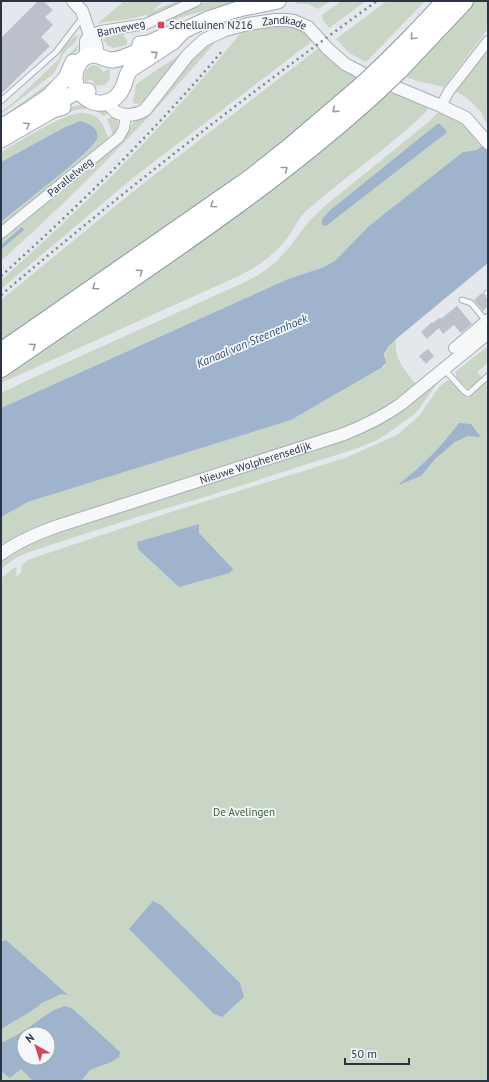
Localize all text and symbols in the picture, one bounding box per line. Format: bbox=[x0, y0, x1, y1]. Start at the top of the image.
street label: Zandkade bbox=[261, 13, 309, 33]
street label: Banneweg bbox=[96, 16, 146, 40]
place label: Schelluinen N216 bbox=[169, 18, 253, 32]
marker: Schelluinen N216 bbox=[156, 20, 166, 30]
one-way arrow bbox=[410, 32, 418, 40]
one-way arrow bbox=[150, 52, 157, 59]
one-way arrow bbox=[332, 106, 339, 113]
one-way arrow bbox=[23, 122, 30, 129]
street label: Parallelweg bbox=[44, 154, 96, 200]
one-way arrow bbox=[281, 167, 288, 174]
one-way arrow bbox=[210, 200, 217, 208]
one-way arrow bbox=[136, 269, 143, 277]
one-way arrow bbox=[92, 282, 99, 290]
water label: Kanaal van Steenenhoek bbox=[194, 310, 310, 371]
one-way arrow bbox=[29, 343, 36, 351]
street label: Nieuwe Wolpherensedijk bbox=[198, 438, 313, 487]
park label: De Avelingen bbox=[213, 805, 275, 819]
north arrow bbox=[16, 1026, 56, 1066]
text: N bbox=[22, 1031, 37, 1046]
scale bar bbox=[345, 1040, 409, 1066]
text: 50 m bbox=[351, 1046, 377, 1061]

